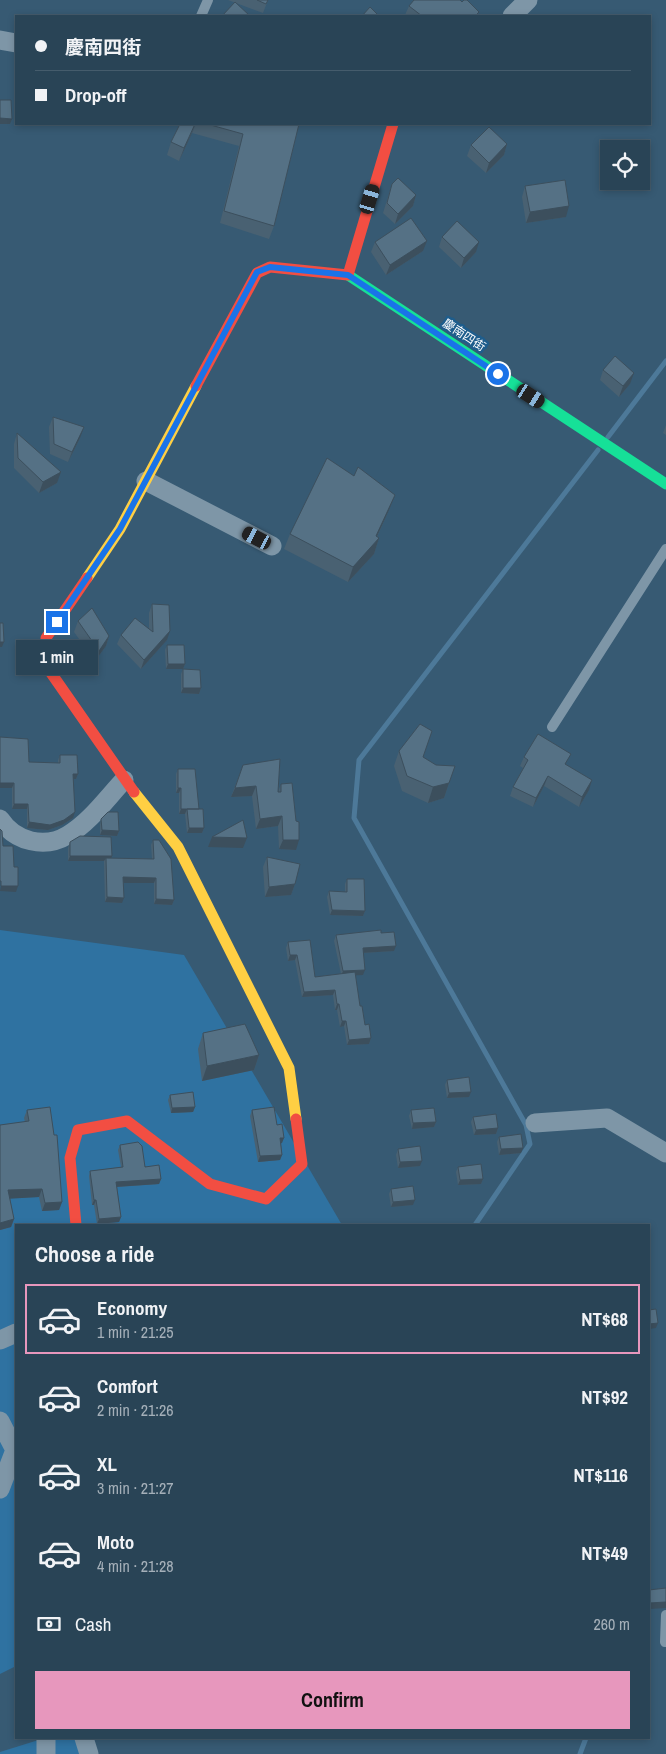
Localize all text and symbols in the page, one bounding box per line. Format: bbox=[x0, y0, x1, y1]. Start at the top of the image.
text: 慶南四街 bbox=[65, 34, 141, 60]
text: Drop-off bbox=[65, 82, 126, 108]
map controls bbox=[600, 140, 650, 190]
button: locate bbox=[600, 140, 650, 190]
car bbox=[358, 182, 381, 216]
street label: 慶南四街 bbox=[440, 315, 488, 355]
route start bbox=[487, 363, 509, 385]
car bbox=[514, 382, 547, 410]
car bbox=[240, 525, 273, 551]
route end bbox=[46, 611, 68, 633]
callout: 1 min bbox=[16, 640, 98, 674]
text: 1 min bbox=[40, 646, 74, 668]
text: Choose a ride bbox=[35, 1239, 154, 1269]
text: Economy bbox=[97, 1295, 167, 1321]
icon: car bbox=[37, 1297, 82, 1342]
text: NT$68 bbox=[581, 1306, 628, 1332]
text: 1 min · 21:25 bbox=[97, 1321, 174, 1343]
text: Comfort bbox=[97, 1373, 158, 1399]
icon: car bbox=[37, 1375, 82, 1420]
text: NT$92 bbox=[581, 1384, 628, 1410]
text: 2 min · 21:26 bbox=[97, 1399, 174, 1421]
text: XL bbox=[97, 1451, 117, 1477]
icon: car bbox=[37, 1453, 82, 1498]
text: NT$116 bbox=[573, 1462, 628, 1488]
text: 3 min · 21:27 bbox=[97, 1477, 174, 1499]
text: Moto bbox=[97, 1529, 134, 1555]
icon: car bbox=[37, 1531, 82, 1576]
text: NT$49 bbox=[581, 1540, 628, 1566]
text: 4 min · 21:28 bbox=[97, 1555, 174, 1577]
icon: cash bbox=[35, 1610, 63, 1638]
text: Cash bbox=[75, 1611, 111, 1637]
text: 260 m bbox=[594, 1613, 630, 1635]
button: Confirm bbox=[35, 1671, 630, 1729]

